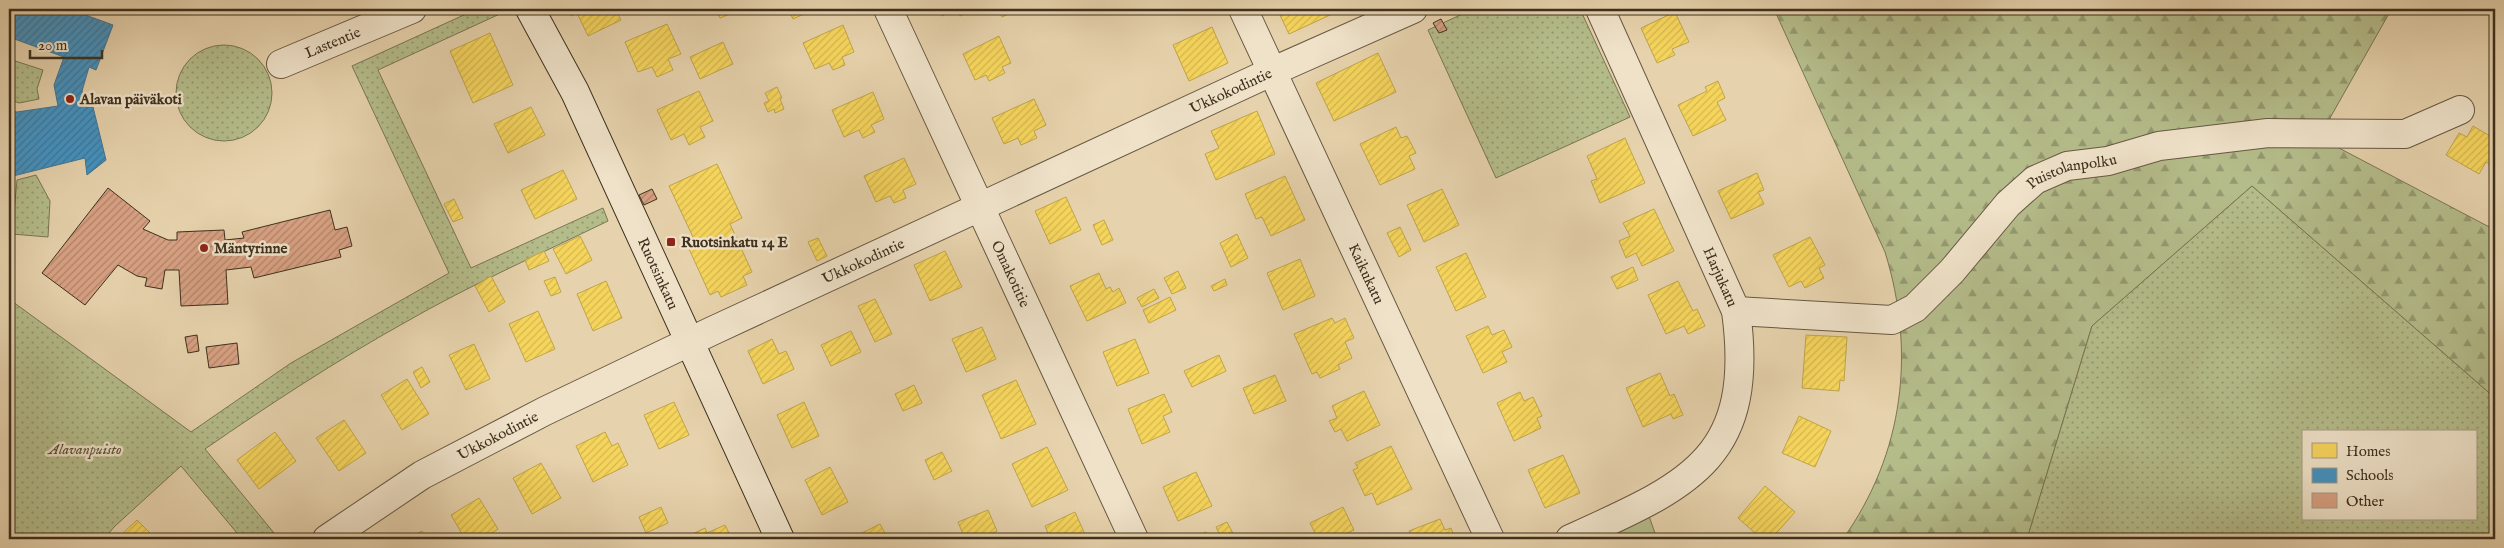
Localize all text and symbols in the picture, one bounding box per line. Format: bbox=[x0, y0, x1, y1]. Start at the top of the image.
street label: Lastentie bbox=[302, 22, 363, 62]
scale bar bbox=[30, 28, 102, 60]
text: 20 m bbox=[38, 36, 68, 55]
street label: Ukkokodintie bbox=[1186, 63, 1275, 118]
place label: Alavan päiväkoti bbox=[79, 90, 182, 109]
marker: Alavan päiväkoti bbox=[64, 93, 76, 105]
street label: Puistolanpolku bbox=[2022, 149, 2119, 193]
place label: Ruotsinkatu 14 E bbox=[681, 233, 789, 252]
street label: Ruotsinkatu bbox=[633, 234, 683, 313]
street label: Ukkokodintie bbox=[819, 234, 907, 288]
marker: Ruotsinkatu 14 E bbox=[665, 236, 677, 248]
street label: Omakotitie bbox=[987, 237, 1035, 310]
place label: Mäntyrinne bbox=[214, 239, 288, 258]
street label: Kaikukatu bbox=[1344, 240, 1389, 307]
marker: Mäntyrinne bbox=[198, 242, 210, 254]
street label: Harjukatu bbox=[1698, 244, 1742, 310]
street label: Ukkokodintie bbox=[454, 407, 542, 464]
legend bbox=[2302, 430, 2476, 520]
park label: Alavanpuisto bbox=[46, 440, 122, 459]
text: Homes bbox=[2346, 442, 2390, 461]
text: Schools bbox=[2346, 466, 2394, 485]
text: Other bbox=[2346, 492, 2384, 511]

